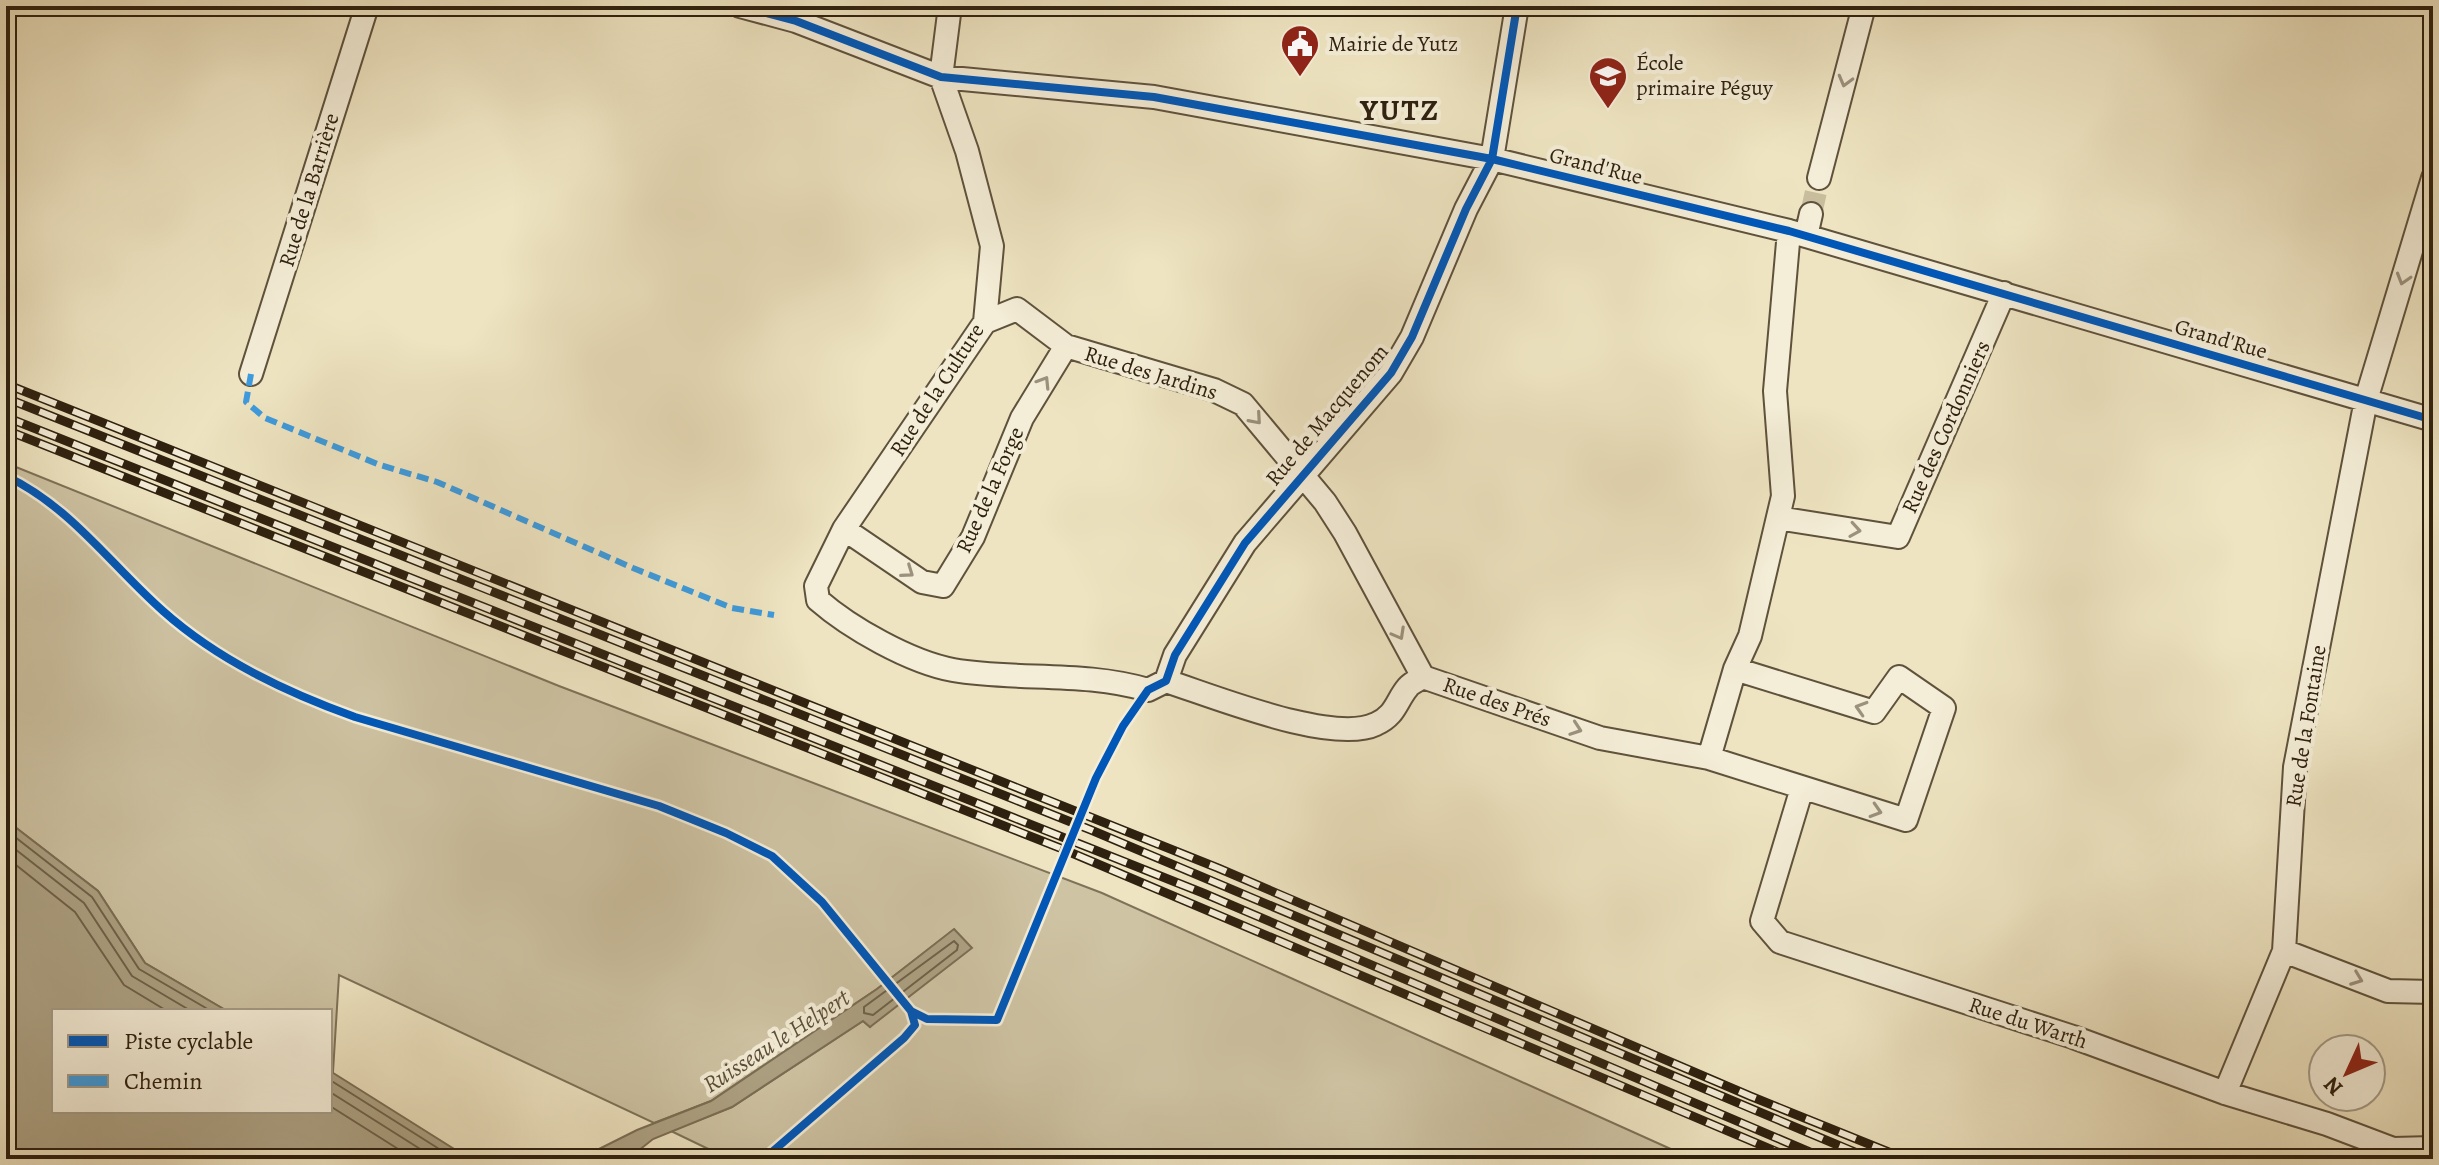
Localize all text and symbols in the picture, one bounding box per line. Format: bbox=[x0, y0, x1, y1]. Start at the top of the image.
public building icon: Mairie de Yutz bbox=[1279, 23, 1321, 78]
place label: Mairie de Yutz bbox=[1328, 29, 1458, 59]
place label: École primaire Péguy bbox=[1636, 48, 1773, 103]
school or university icon: École primaire Péguy bbox=[1587, 55, 1629, 110]
one-way arrow bbox=[1837, 74, 1854, 88]
district label: YUTZ bbox=[1359, 90, 1440, 130]
street label: Rue de la Barrière bbox=[271, 109, 347, 271]
street label: Grand'Rue bbox=[1546, 140, 1646, 192]
one-way arrow bbox=[2396, 272, 2412, 286]
street label: Grand'Rue bbox=[2171, 311, 2271, 367]
street label: Rue de la Culture bbox=[883, 318, 991, 462]
street label: Rue des Cordonniers bbox=[1894, 336, 1998, 518]
street label: Rue de Macquenom bbox=[1259, 338, 1395, 492]
street label: Rue des Jardins bbox=[1081, 339, 1221, 407]
one-way arrow bbox=[1034, 376, 1050, 391]
one-way arrow bbox=[1246, 409, 1260, 424]
street label: Rue de la Forge bbox=[949, 422, 1031, 558]
one-way arrow bbox=[1848, 521, 1862, 538]
one-way arrow bbox=[900, 562, 914, 577]
one-way arrow bbox=[1389, 625, 1405, 640]
street label: Rue de la Fontaine bbox=[2278, 643, 2334, 809]
street label: Rue des Prés bbox=[1439, 669, 1555, 735]
one-way arrow bbox=[1854, 701, 1868, 717]
one-way arrow bbox=[1568, 720, 1582, 736]
one-way arrow bbox=[1869, 802, 1883, 818]
one-way arrow bbox=[2349, 969, 2363, 986]
water label: Ruisseau le Helpert bbox=[697, 981, 856, 1100]
street label: Rue du Warth bbox=[1965, 990, 2092, 1056]
legend bbox=[52, 1009, 332, 1113]
text: Piste cyclable bbox=[124, 1025, 253, 1057]
north arrow bbox=[2307, 1033, 2387, 1113]
text: Chemin bbox=[124, 1065, 202, 1097]
text: N bbox=[2317, 1070, 2350, 1102]

